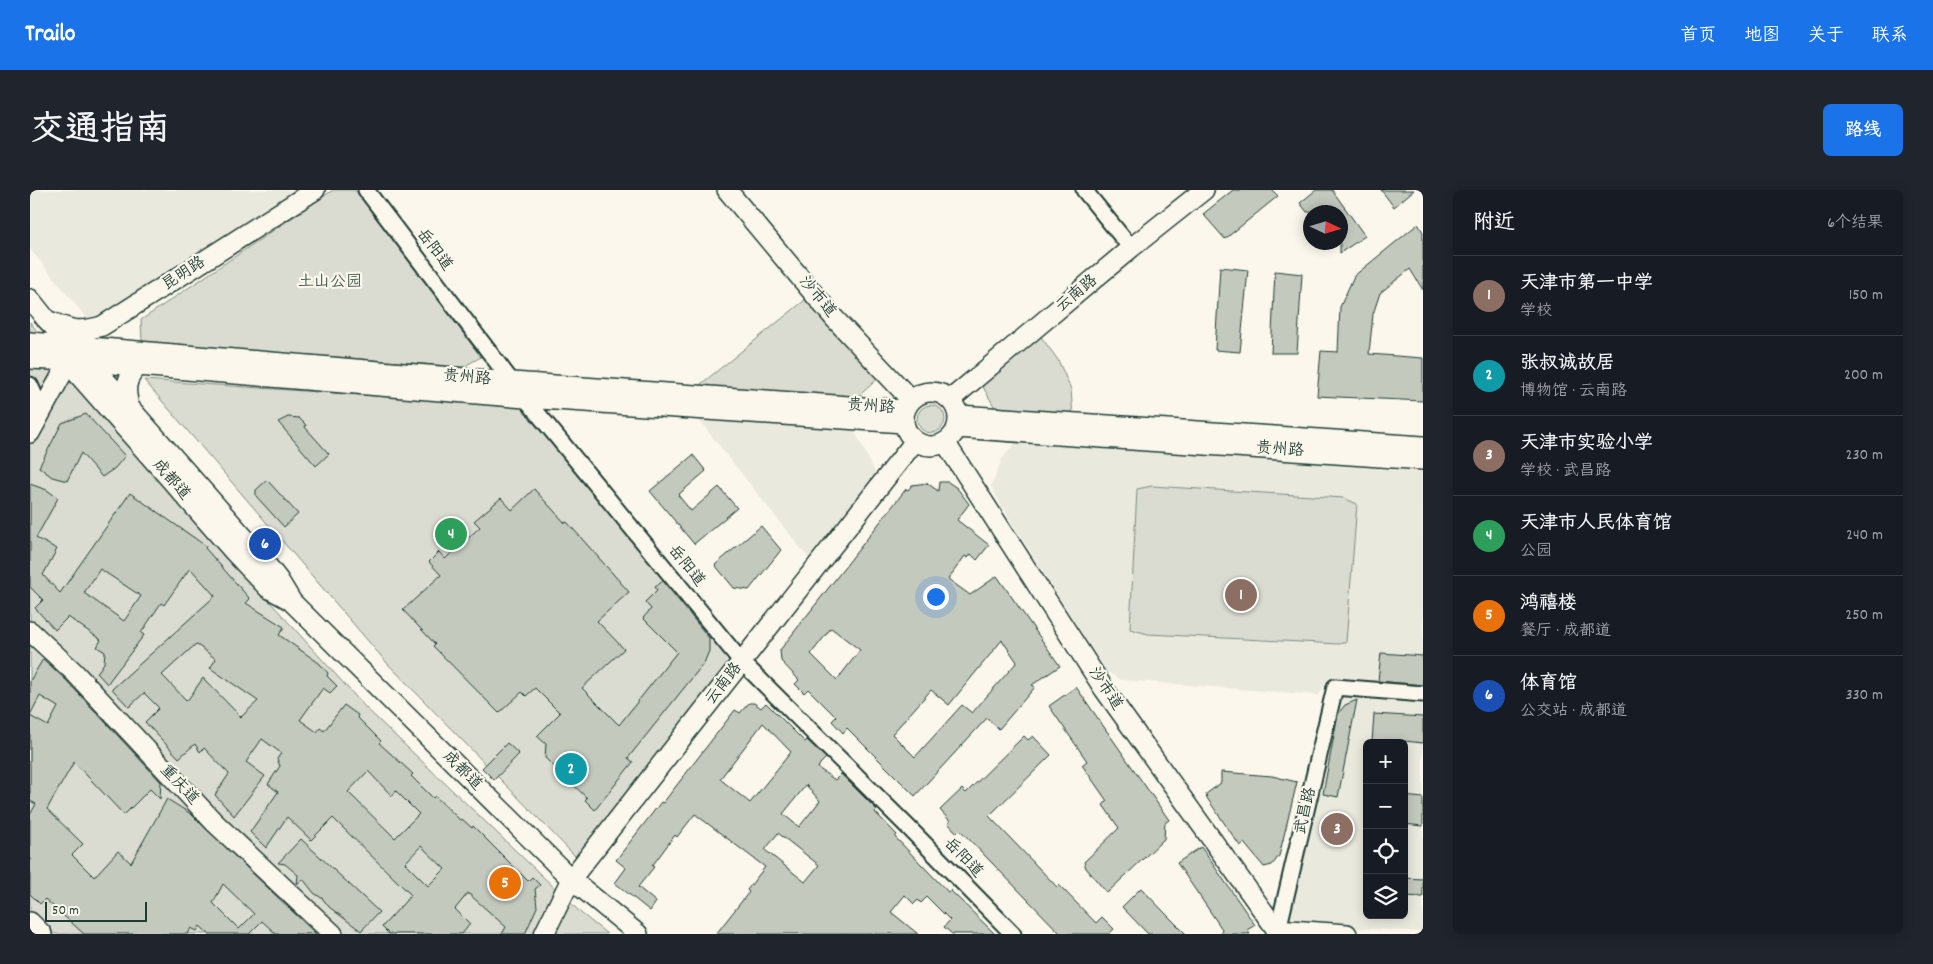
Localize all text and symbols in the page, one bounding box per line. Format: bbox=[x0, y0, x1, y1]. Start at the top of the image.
text: Trailo bbox=[25, 18, 76, 52]
text: 首页 bbox=[1680, 24, 1716, 49]
text: 地图 bbox=[1744, 24, 1780, 49]
text: 关于 bbox=[1808, 24, 1844, 49]
text: 联系 bbox=[1872, 24, 1908, 49]
button: 路线 bbox=[1823, 104, 1903, 156]
text: 交通指南 bbox=[30, 107, 170, 157]
north arrow bbox=[1303, 205, 1348, 250]
text: 附近 bbox=[1473, 209, 1515, 239]
text: 6个结果 bbox=[1827, 212, 1883, 235]
street label: 岳阳道 bbox=[410, 224, 458, 276]
street label: 昆明路 bbox=[158, 251, 210, 297]
street label: 云南路 bbox=[1051, 270, 1103, 318]
park label: 土山公园 bbox=[298, 271, 362, 294]
street label: 沙市道 bbox=[793, 271, 841, 323]
text: 天津市第一中学 bbox=[1520, 271, 1653, 298]
text: 1 bbox=[1487, 284, 1491, 307]
text: 150 m bbox=[1849, 284, 1883, 307]
text: 学校 bbox=[1520, 300, 1552, 323]
text: 张叔诚故居 bbox=[1520, 351, 1615, 378]
street label: 贵州路 bbox=[442, 364, 492, 392]
text: 2 bbox=[1486, 364, 1493, 387]
text: 200 m bbox=[1844, 364, 1883, 387]
text: 博物馆 · 云南路 bbox=[1520, 380, 1627, 403]
street label: 贵州路 bbox=[846, 394, 896, 420]
text: 天津市实验小学 bbox=[1520, 431, 1653, 458]
street label: 贵州路 bbox=[1255, 437, 1305, 463]
text: 3 bbox=[1485, 444, 1493, 467]
text: 230 m bbox=[1846, 444, 1883, 467]
street label: 成都道 bbox=[147, 454, 195, 506]
text: 学校 · 武昌路 bbox=[1520, 460, 1611, 483]
text: 天津市人民体育馆 bbox=[1520, 511, 1672, 538]
pin: 4 bbox=[435, 515, 467, 553]
text: 4 bbox=[1486, 524, 1492, 547]
text: 240 m bbox=[1846, 524, 1883, 547]
pin: 6 bbox=[249, 525, 281, 563]
street label: 岳阳道 bbox=[662, 540, 710, 592]
text: 公园 bbox=[1520, 540, 1552, 563]
pin: 1 bbox=[1225, 576, 1257, 614]
your location bbox=[923, 584, 949, 610]
text: 鸿禧楼 bbox=[1520, 591, 1577, 618]
text: 5 bbox=[1485, 604, 1493, 627]
text: 250 m bbox=[1845, 604, 1883, 627]
text: 餐厅 · 成都道 bbox=[1520, 620, 1611, 643]
street label: 云南路 bbox=[700, 658, 748, 710]
street label: 沙市道 bbox=[1082, 663, 1128, 715]
text: 体育馆 bbox=[1520, 671, 1577, 698]
text: 6 bbox=[1485, 684, 1493, 707]
text: 330 m bbox=[1845, 684, 1883, 707]
text: 公交站 · 成都道 bbox=[1520, 700, 1627, 723]
map controls bbox=[1363, 739, 1408, 919]
button: + bbox=[1363, 739, 1408, 784]
street label: 成都道 bbox=[437, 746, 487, 796]
pin: 2 bbox=[555, 750, 587, 788]
street label: 重庆道 bbox=[154, 760, 204, 810]
button: − bbox=[1363, 784, 1408, 829]
street label: 武昌路 bbox=[1289, 785, 1323, 837]
pin: 3 bbox=[1321, 810, 1353, 848]
button: locate bbox=[1363, 829, 1408, 874]
street label: 岳阳道 bbox=[938, 833, 988, 883]
pin: 5 bbox=[489, 864, 521, 902]
button: layers bbox=[1363, 874, 1408, 919]
scale bar bbox=[45, 899, 148, 922]
text: 50 m bbox=[52, 901, 79, 921]

